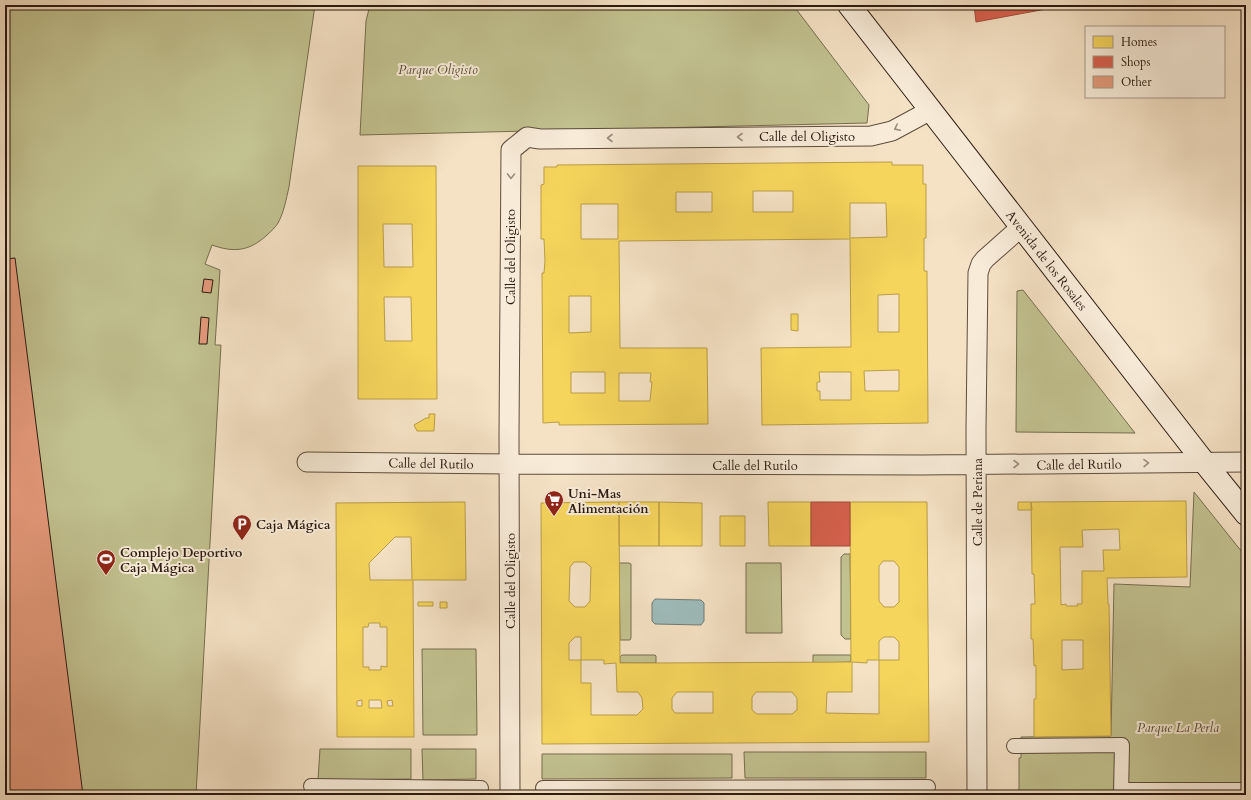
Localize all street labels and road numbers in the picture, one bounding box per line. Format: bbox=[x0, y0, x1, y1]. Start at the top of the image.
street label: Calle del Oligisto bbox=[759, 128, 855, 146]
street label: Avenida de los Rosales bbox=[1001, 207, 1091, 315]
street label: Calle del Oligisto bbox=[502, 209, 520, 305]
street label: Calle del Rutilo bbox=[388, 454, 474, 474]
street label: Calle del Rutilo bbox=[1036, 455, 1122, 475]
street label: Calle del Rutilo bbox=[712, 457, 798, 475]
street label: Calle de Periana bbox=[969, 457, 987, 546]
street label: Calle del Oligisto bbox=[502, 533, 520, 629]

